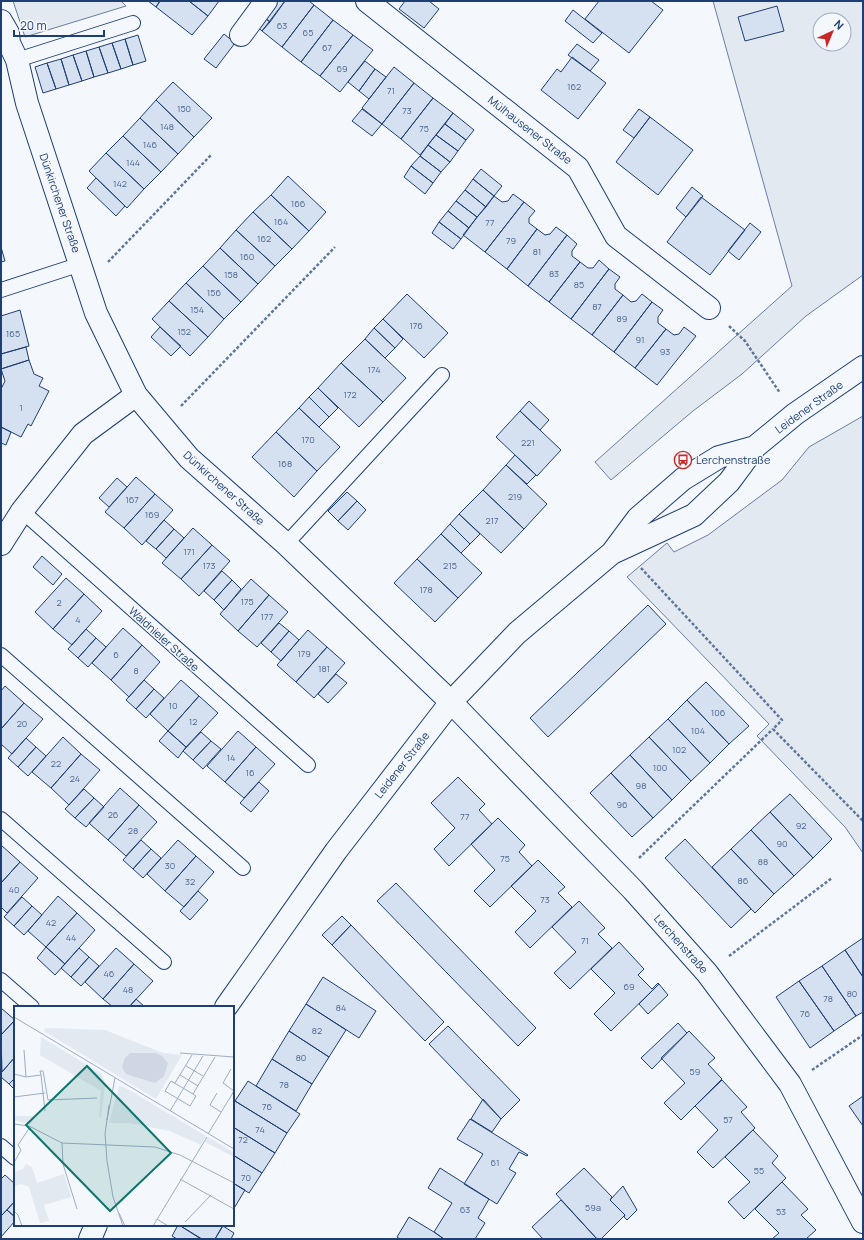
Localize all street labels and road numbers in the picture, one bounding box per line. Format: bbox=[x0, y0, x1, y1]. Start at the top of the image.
street label: Mülhausener Straße bbox=[485, 92, 576, 167]
street label: Dünkirchener Straße bbox=[36, 151, 85, 255]
street label: Leidener Straße bbox=[772, 377, 846, 436]
street label: Dünkirchener Straße bbox=[181, 447, 269, 529]
street label: Waldnieler Straße bbox=[126, 603, 203, 675]
street label: Leidener Straße bbox=[371, 728, 433, 801]
street label: Lerchenstraße bbox=[651, 911, 712, 977]

